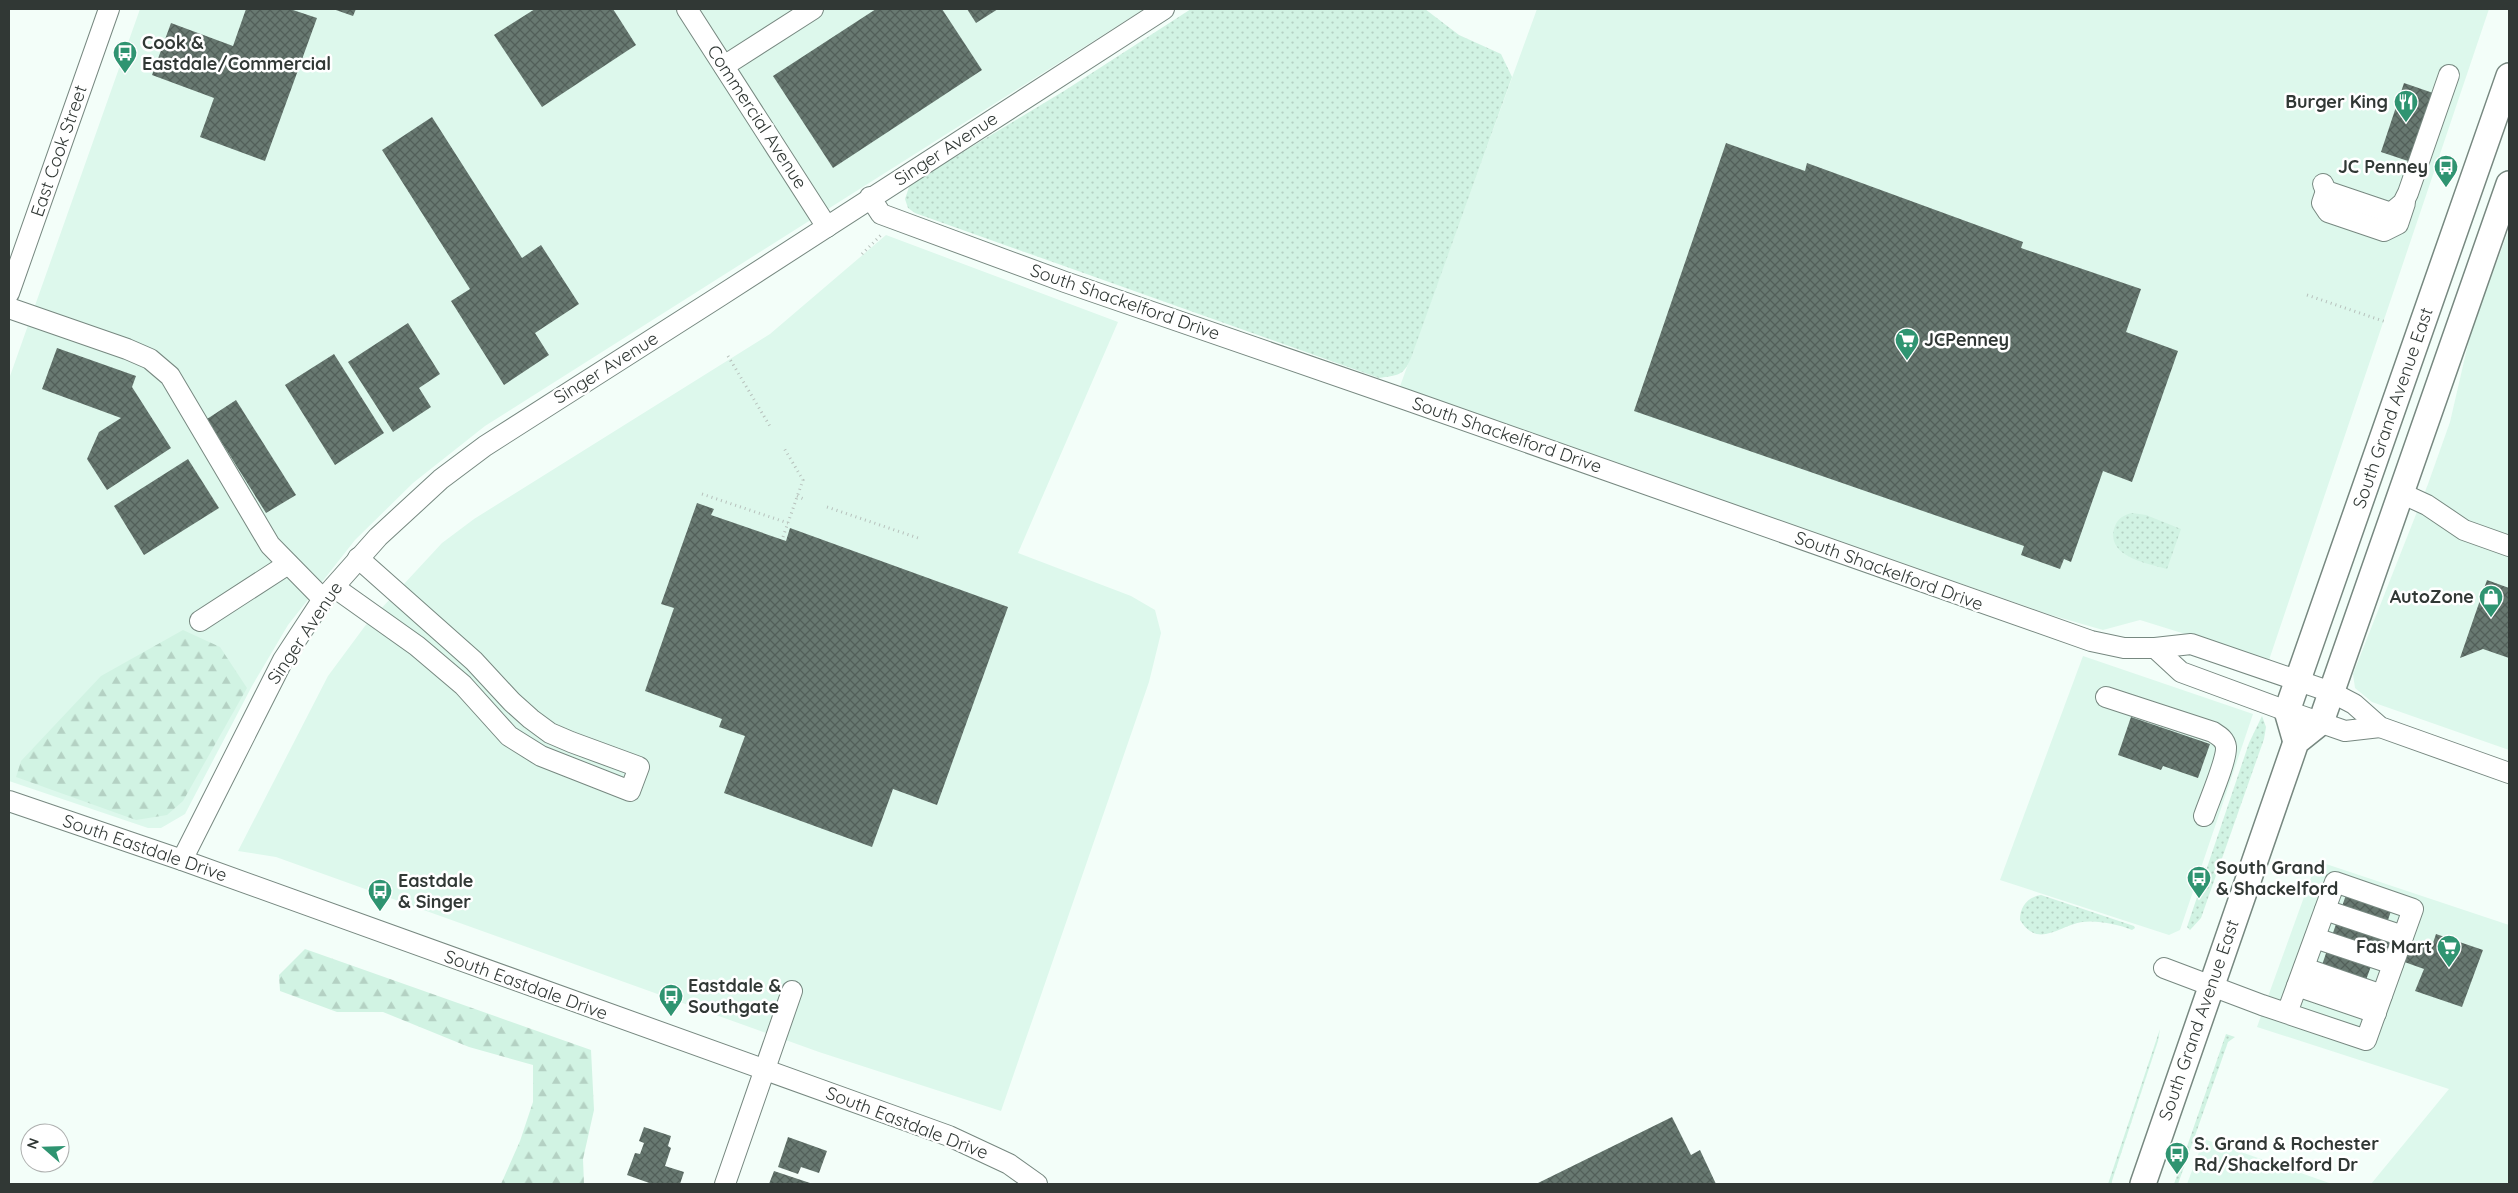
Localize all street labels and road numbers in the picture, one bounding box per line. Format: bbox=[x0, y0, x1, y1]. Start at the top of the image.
street label: Commercial Avenue bbox=[702, 40, 813, 193]
street label: East Cook Street bbox=[25, 82, 92, 220]
street label: Singer Avenue bbox=[890, 107, 1002, 191]
street label: South Shackelford Drive bbox=[1027, 258, 1223, 345]
street label: South Grand Avenue East bbox=[2347, 304, 2438, 511]
street label: Singer Avenue bbox=[549, 326, 662, 409]
street label: South Shackelford Drive bbox=[1409, 391, 1605, 478]
street label: South Shackelford Drive bbox=[1792, 526, 1987, 615]
street label: Singer Avenue bbox=[262, 577, 347, 688]
street label: South Eastdale Drive bbox=[60, 809, 230, 886]
street label: South Grand Avenue East bbox=[2153, 916, 2244, 1123]
street label: South Eastdale Drive bbox=[441, 944, 611, 1025]
street label: South Eastdale Drive bbox=[823, 1081, 992, 1164]

